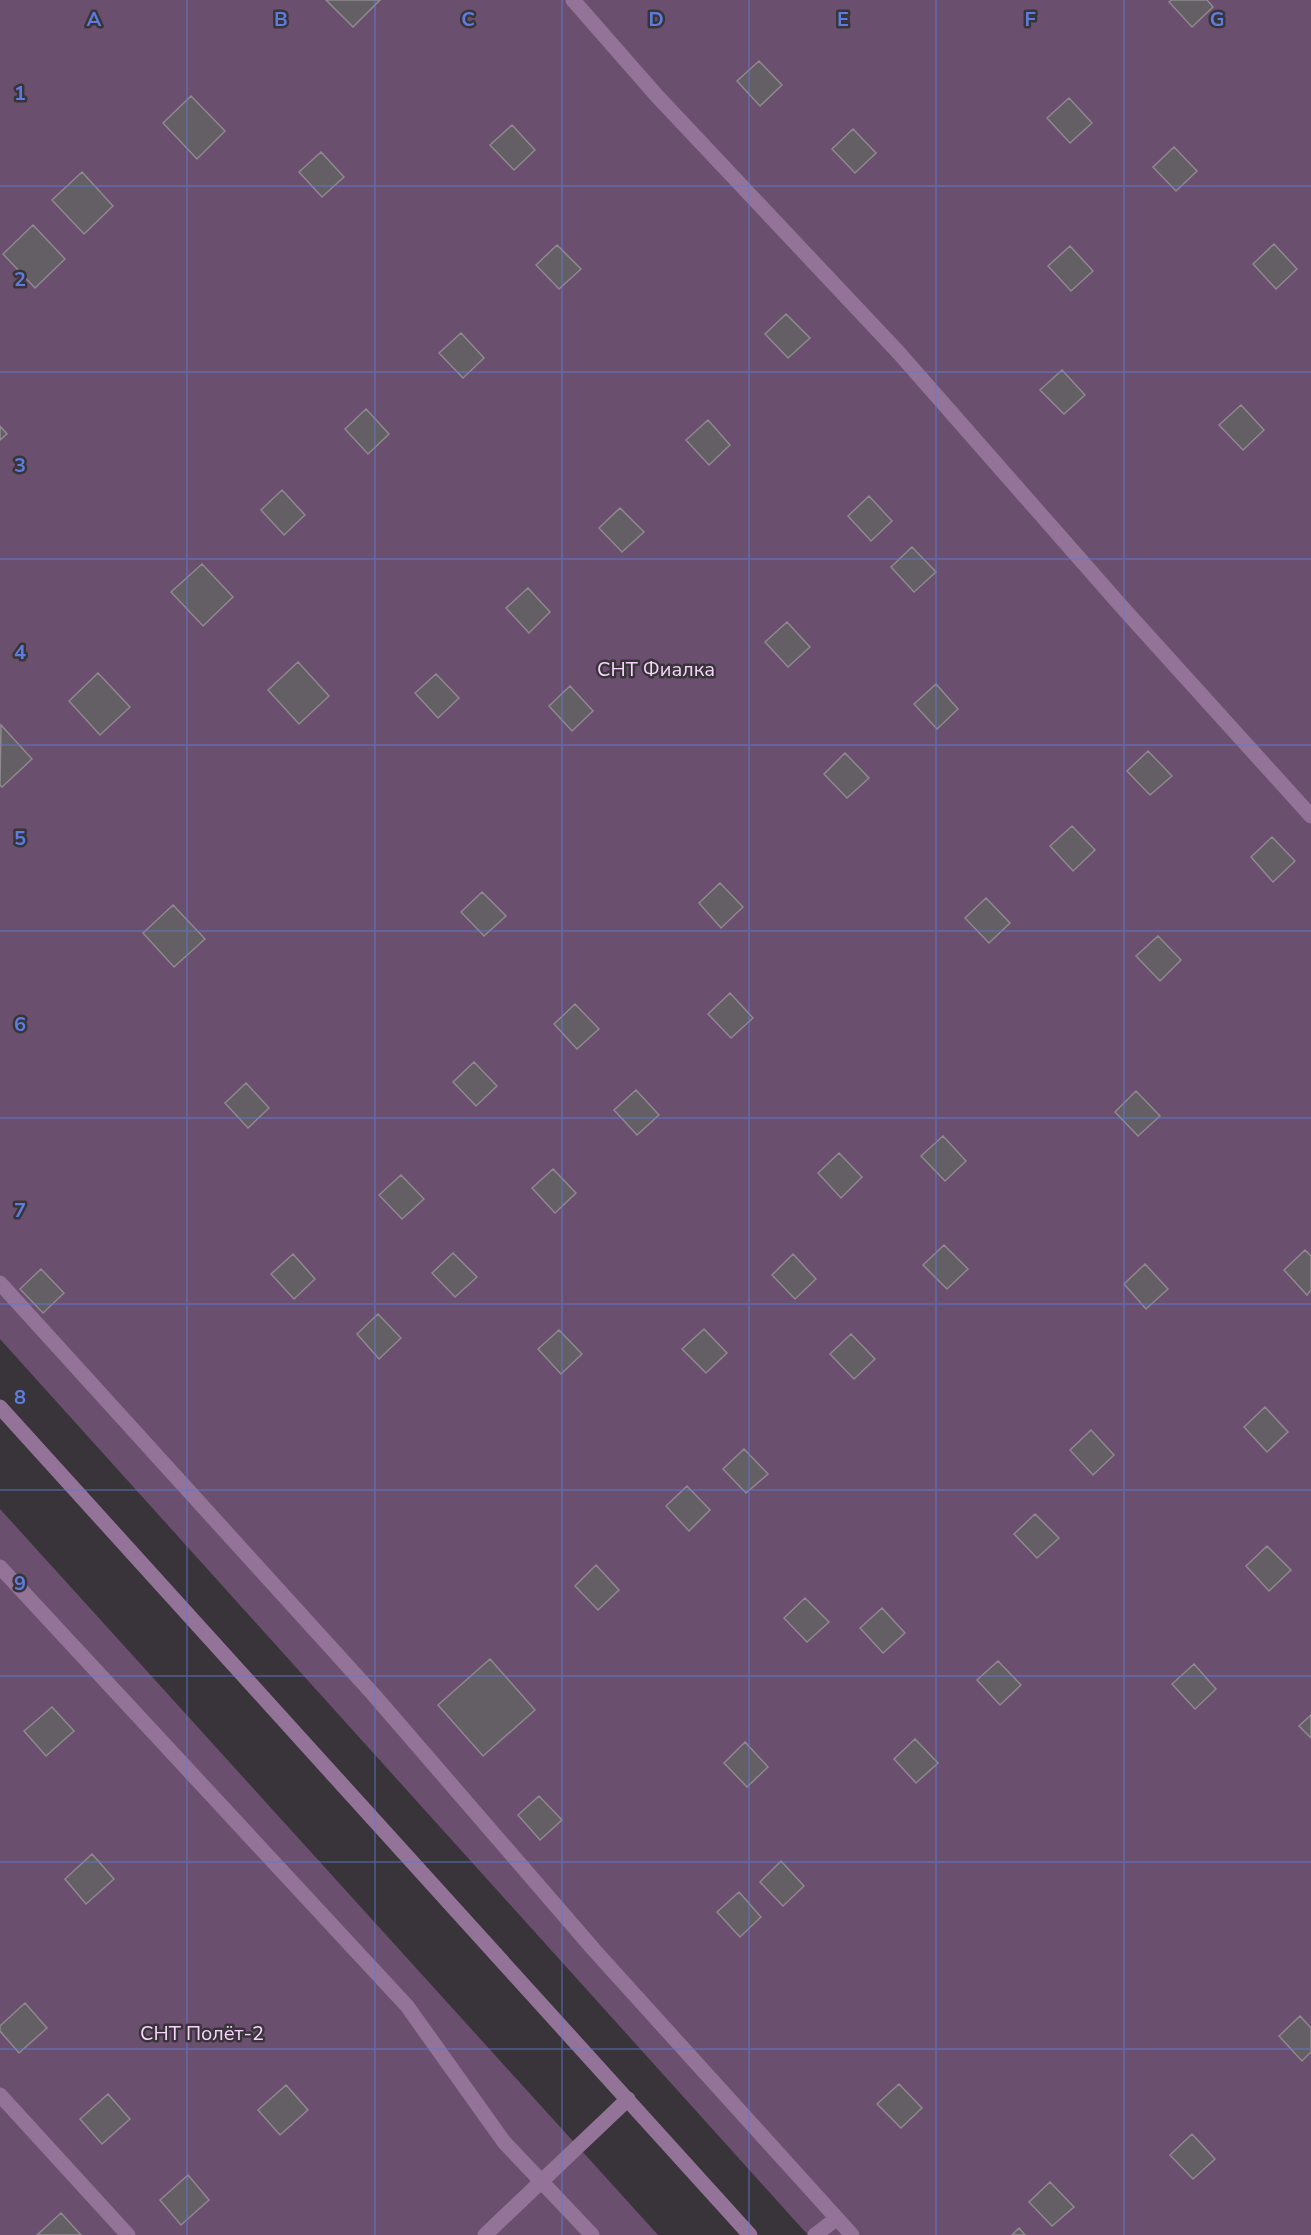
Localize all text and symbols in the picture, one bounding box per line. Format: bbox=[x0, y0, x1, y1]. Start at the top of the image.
text: A bbox=[87, 6, 102, 33]
text: B bbox=[274, 6, 288, 33]
text: C bbox=[461, 6, 475, 33]
text: D bbox=[648, 6, 664, 33]
text: E bbox=[837, 6, 849, 33]
text: F bbox=[1024, 6, 1036, 33]
text: G bbox=[1210, 6, 1224, 33]
text: 1 bbox=[14, 80, 26, 107]
text: 2 bbox=[14, 266, 26, 293]
text: 3 bbox=[14, 452, 26, 479]
text: 4 bbox=[14, 639, 26, 666]
park label: СНТ Фиалка bbox=[597, 656, 715, 683]
text: 5 bbox=[14, 825, 26, 852]
text: 6 bbox=[14, 1011, 26, 1038]
text: 7 bbox=[14, 1197, 26, 1224]
text: 8 bbox=[14, 1384, 26, 1411]
text: 9 bbox=[14, 1570, 26, 1597]
park label: СНТ Полёт-2 bbox=[140, 2020, 264, 2047]

